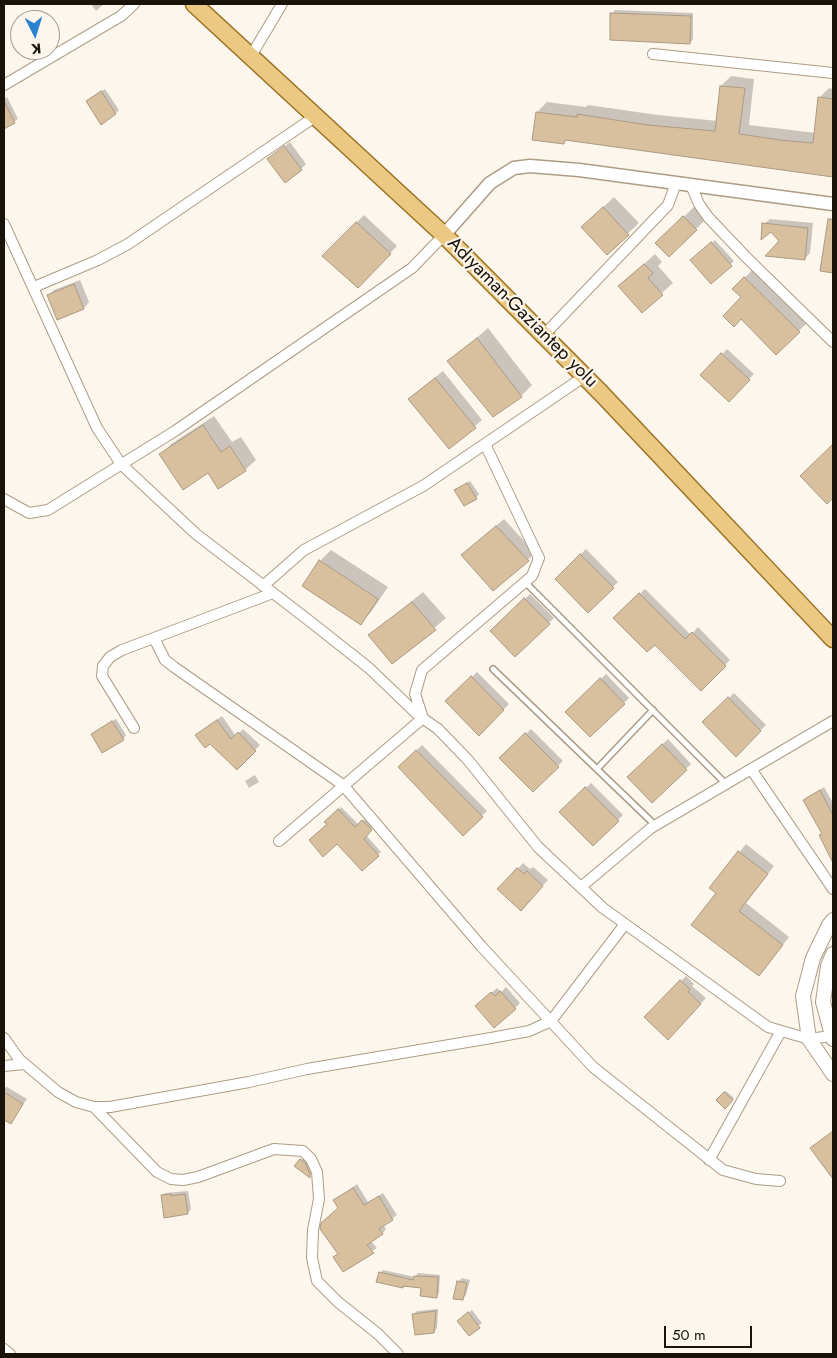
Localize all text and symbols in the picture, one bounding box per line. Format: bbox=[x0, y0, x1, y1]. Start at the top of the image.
north arrow bbox=[10, 10, 60, 60]
text: K bbox=[30, 39, 42, 59]
street label: Adıyaman-Gaziantep yolu bbox=[442, 233, 602, 393]
scale bar bbox=[667, 1316, 754, 1348]
text: 50 m bbox=[672, 1324, 706, 1346]

